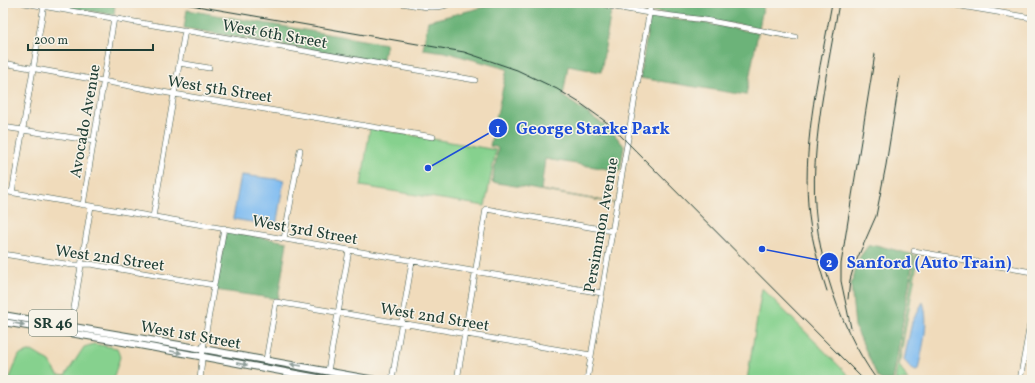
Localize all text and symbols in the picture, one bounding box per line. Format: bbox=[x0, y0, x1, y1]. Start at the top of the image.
street label: West 6th Street bbox=[220, 15, 329, 55]
scale bar bbox=[28, 26, 153, 52]
text: 200 m bbox=[34, 33, 68, 49]
street label: Avocado Avenue bbox=[65, 63, 107, 180]
street label: West 5th Street bbox=[166, 71, 274, 109]
callout: George Starke Park bbox=[488, 114, 678, 143]
text: George Starke Park bbox=[516, 118, 671, 141]
text: 1 bbox=[496, 122, 501, 138]
street label: Persimmon Avenue bbox=[579, 156, 625, 295]
street label: West 3rd Street bbox=[250, 211, 360, 251]
street label: West 2nd Street bbox=[54, 240, 166, 278]
callout: Sanford (Auto Train) bbox=[819, 248, 1020, 277]
text: Sanford (Auto Train) bbox=[847, 252, 1011, 275]
text: 2 bbox=[826, 256, 832, 272]
street label: West 2nd Street bbox=[378, 298, 491, 338]
road number: SR 46 bbox=[29, 310, 77, 336]
street label: West 1st Street bbox=[139, 316, 243, 356]
one-way arrow bbox=[13, 322, 25, 328]
one-way arrow bbox=[169, 349, 182, 355]
one-way arrow bbox=[235, 362, 248, 368]
one-way arrow bbox=[290, 362, 302, 368]

